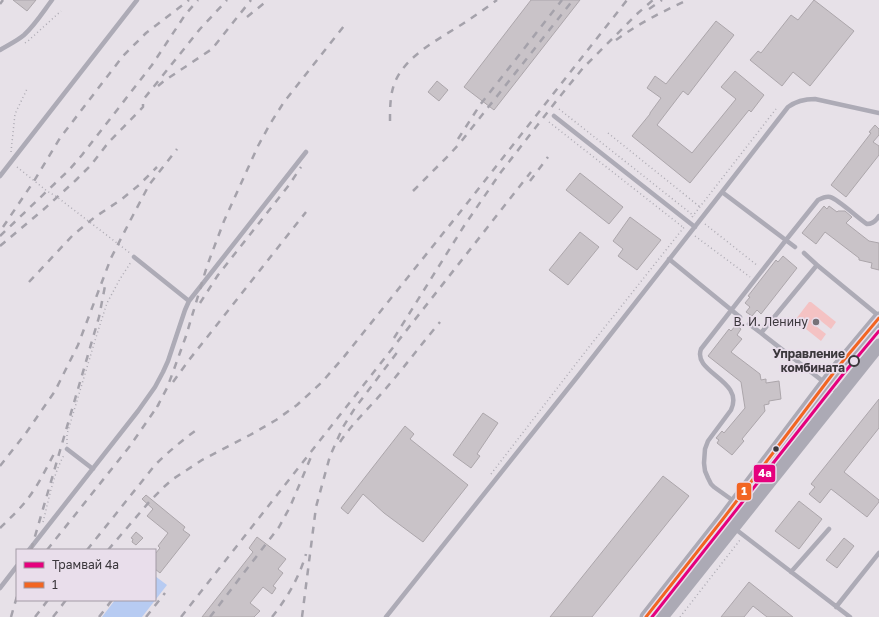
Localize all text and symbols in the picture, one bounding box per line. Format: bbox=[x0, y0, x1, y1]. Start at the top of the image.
place label: В. И. Ленину bbox=[734, 314, 808, 329]
marker: В. И. Ленину bbox=[811, 317, 821, 327]
place label: Управление комбината bbox=[772, 346, 845, 375]
marker: Управление комбината bbox=[848, 355, 860, 367]
unlabelled marker bbox=[771, 444, 781, 454]
line badge: 4а bbox=[753, 464, 776, 483]
text: 4а bbox=[758, 466, 772, 479]
line badge: 1 bbox=[736, 482, 752, 501]
text: 1 bbox=[741, 484, 747, 497]
legend bbox=[16, 549, 156, 601]
text: Трамвай 4а bbox=[52, 557, 119, 572]
text: 1 bbox=[52, 577, 58, 592]

